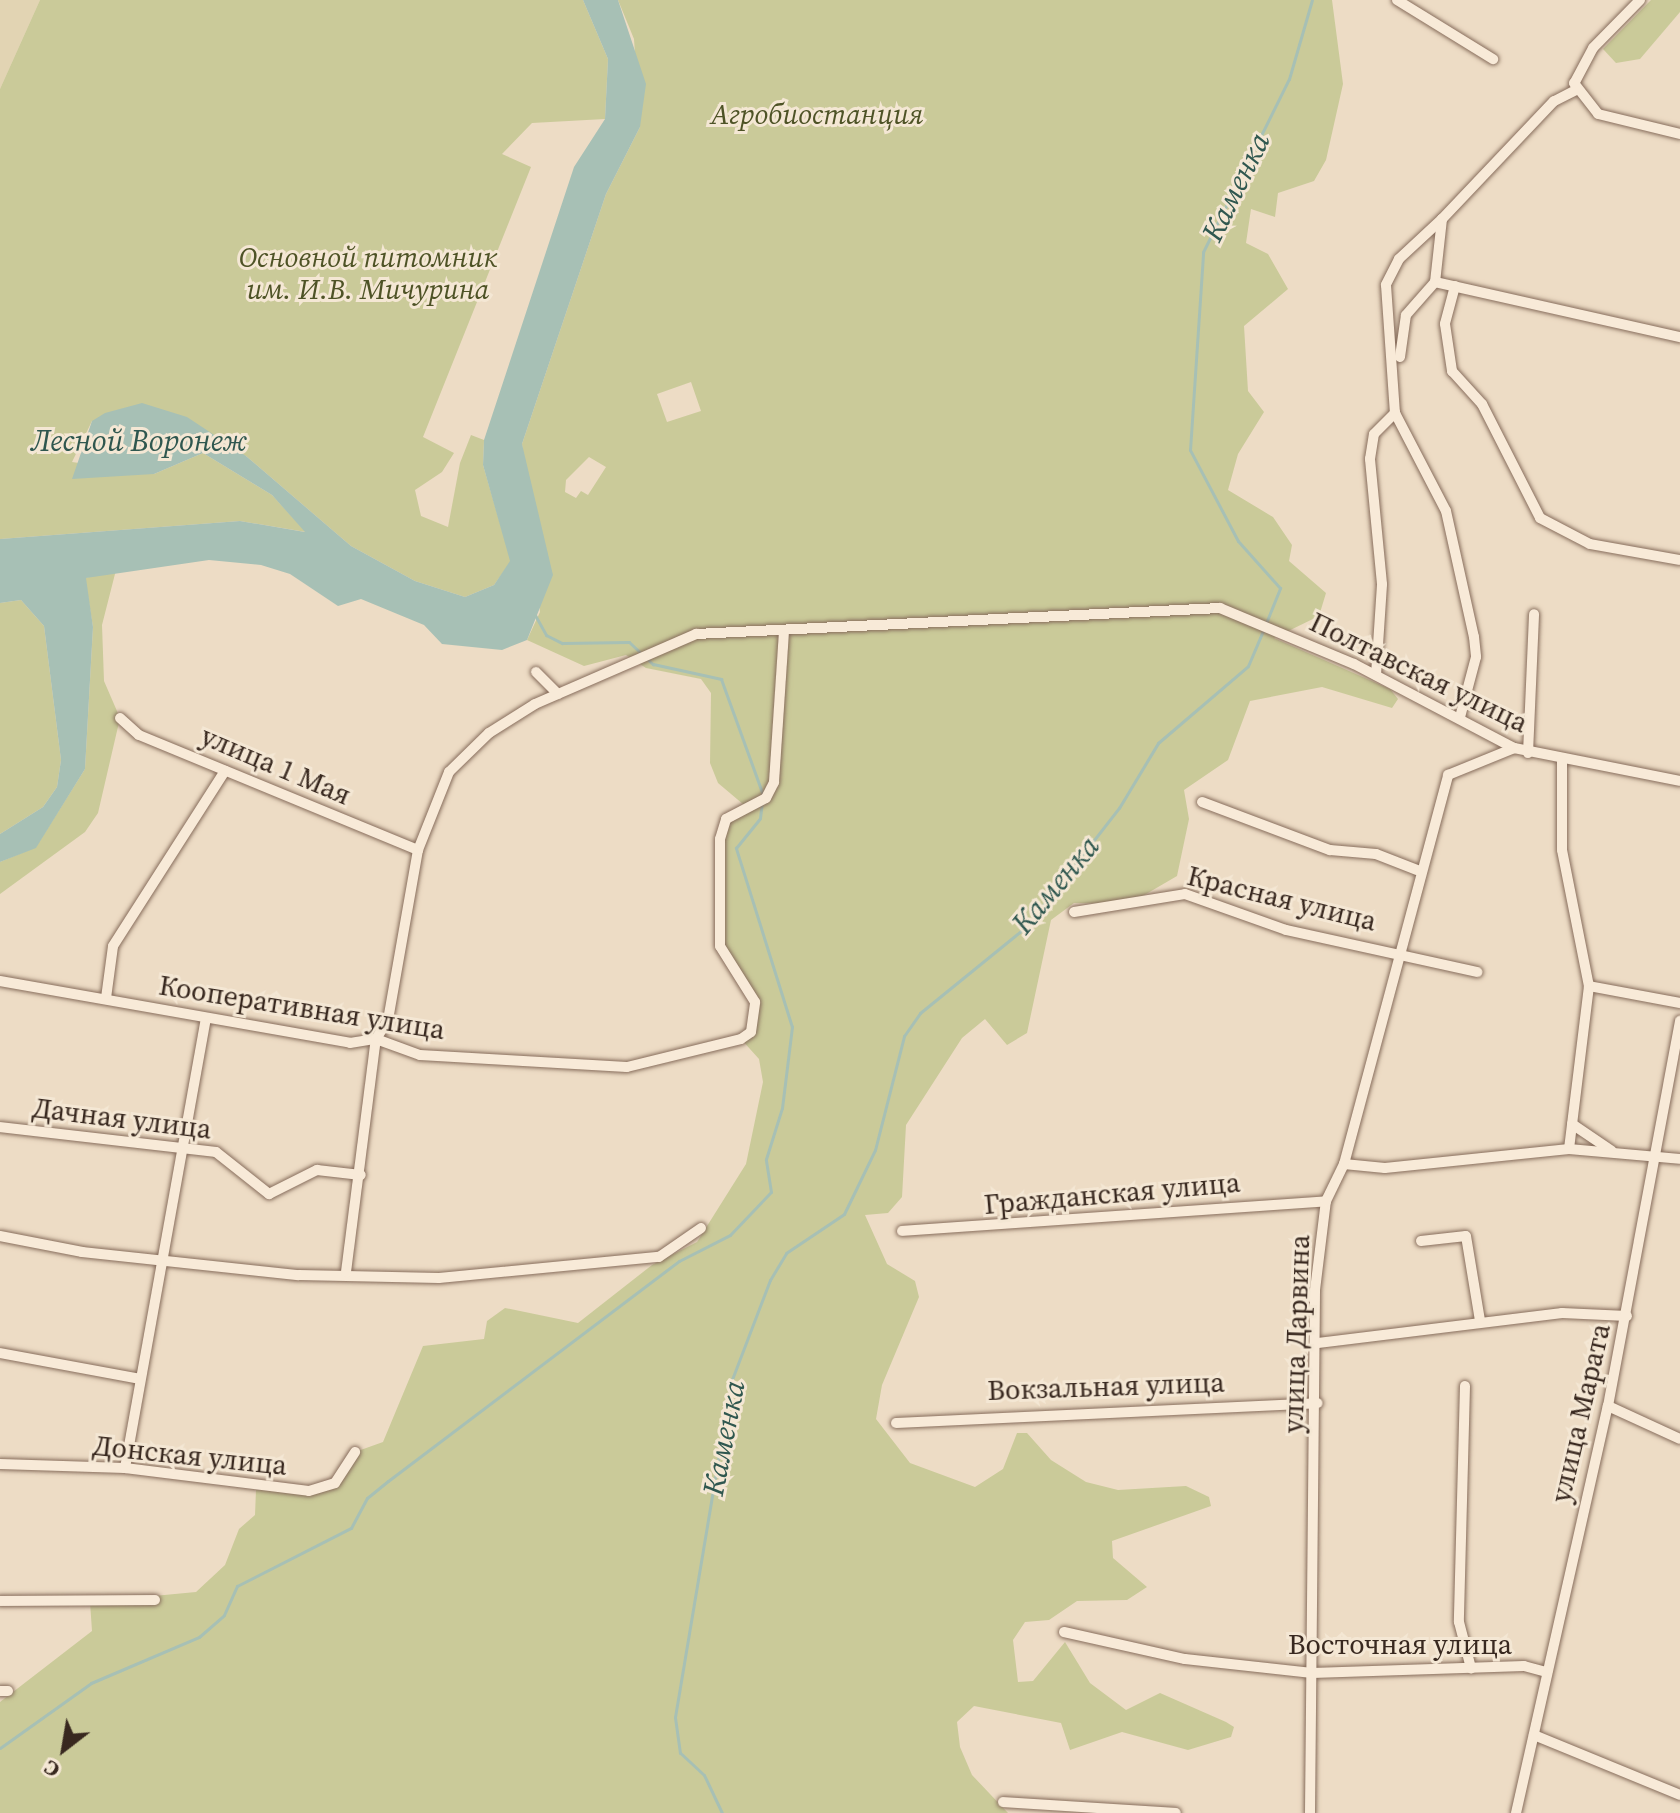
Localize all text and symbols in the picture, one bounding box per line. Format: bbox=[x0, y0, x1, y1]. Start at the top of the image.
park label: Агробиостанция bbox=[711, 97, 923, 131]
water label: Каменка bbox=[1194, 127, 1278, 247]
park label: Основной питомник им. И.В. Мичурина bbox=[239, 240, 497, 306]
water label: Лесной Воронеж bbox=[31, 423, 247, 459]
street label: Полтавская улица bbox=[1304, 605, 1534, 739]
street label: улица 1 Мая bbox=[196, 718, 356, 812]
water label: Каменка bbox=[1005, 829, 1107, 941]
street label: Красная улица bbox=[1184, 858, 1380, 938]
street label: Кооперативная улица bbox=[157, 968, 447, 1046]
street label: Дачная улица bbox=[31, 1090, 213, 1146]
street label: Гражданская улица bbox=[983, 1165, 1241, 1221]
street label: улица Дарвина bbox=[1276, 1234, 1316, 1434]
street label: улица Марата bbox=[1543, 1320, 1617, 1506]
street label: Вокзальная улица bbox=[987, 1365, 1225, 1407]
water label: Каменка bbox=[695, 1377, 753, 1499]
street label: Донская улица bbox=[91, 1428, 289, 1482]
street label: Восточная улица bbox=[1288, 1627, 1512, 1661]
north arrow bbox=[24, 1709, 104, 1789]
text: С bbox=[38, 1753, 65, 1786]

